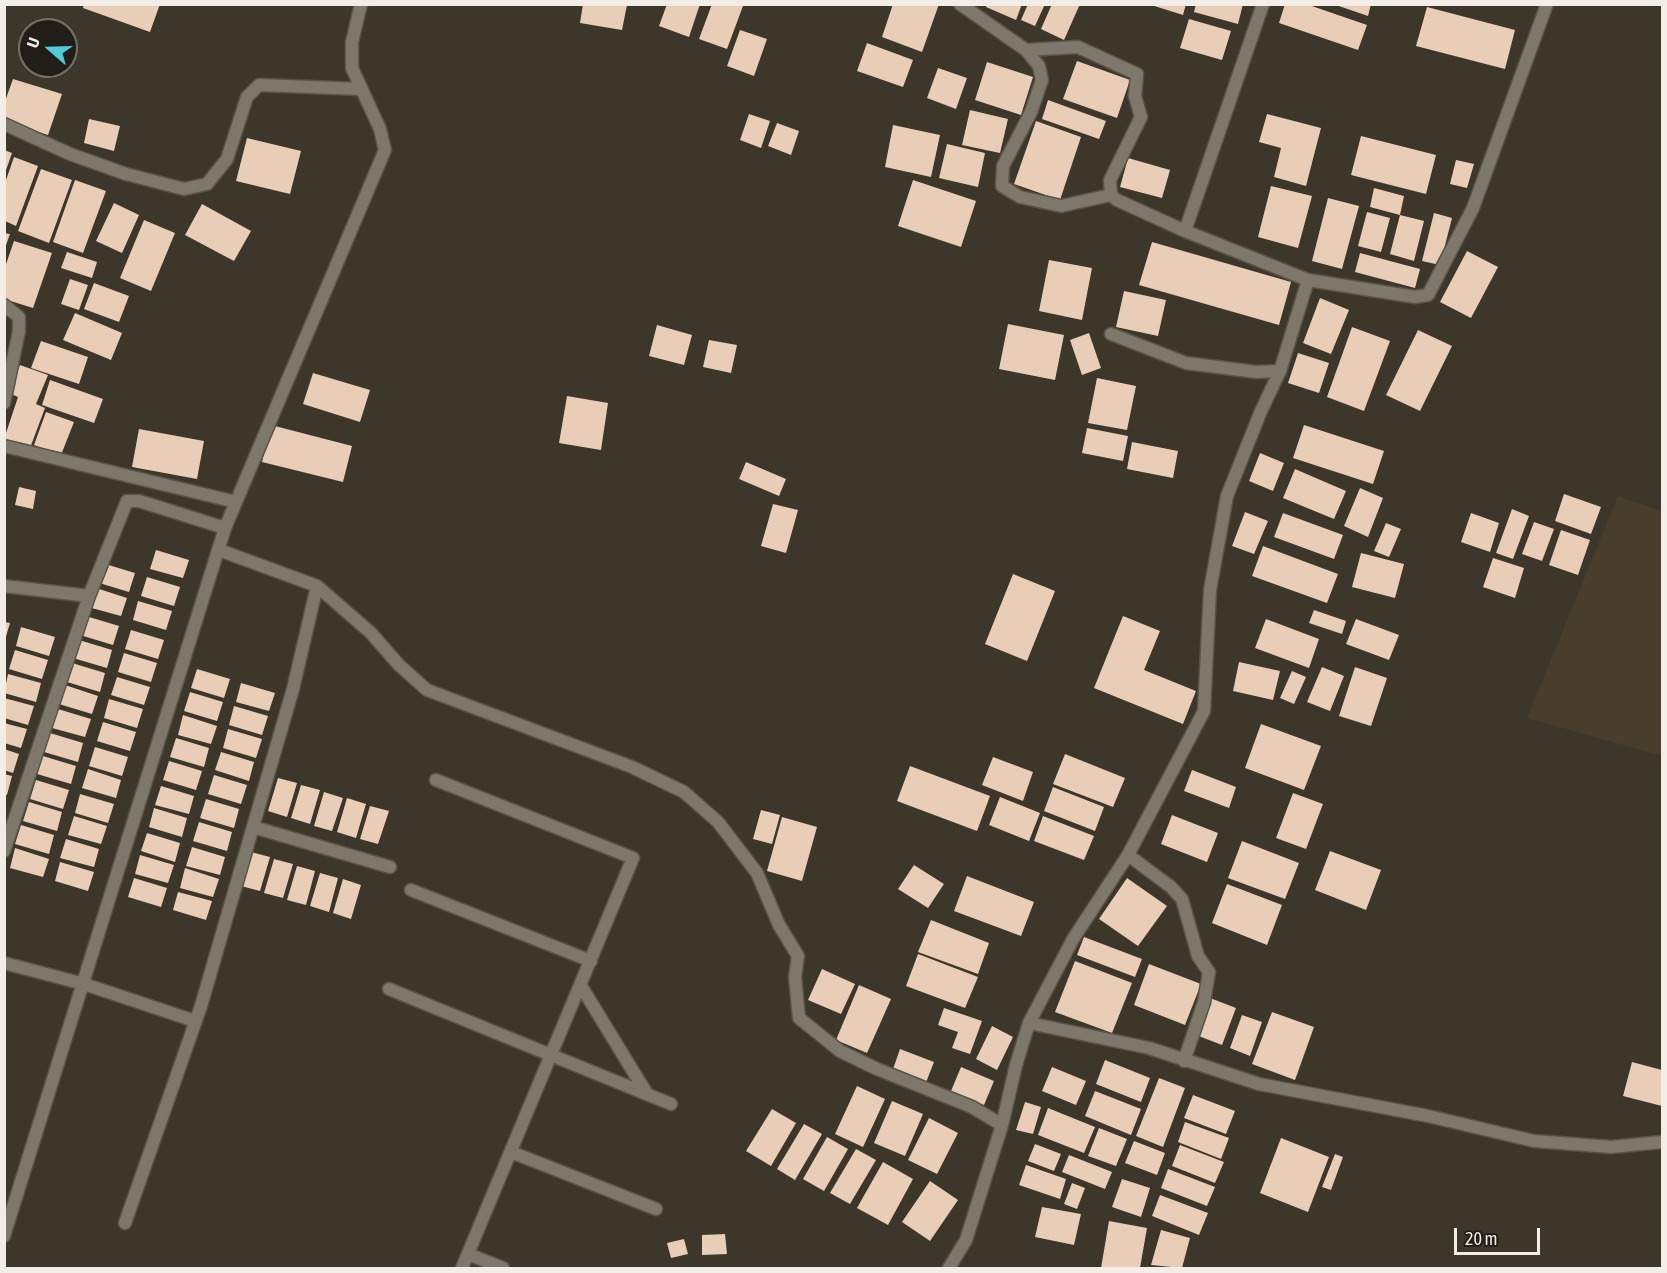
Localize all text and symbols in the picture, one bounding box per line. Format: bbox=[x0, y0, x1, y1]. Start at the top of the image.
north arrow bbox=[18, 18, 78, 78]
text: U bbox=[23, 35, 43, 50]
scale bar bbox=[1457, 1216, 1542, 1254]
text: 20 m bbox=[1465, 1228, 1497, 1249]

